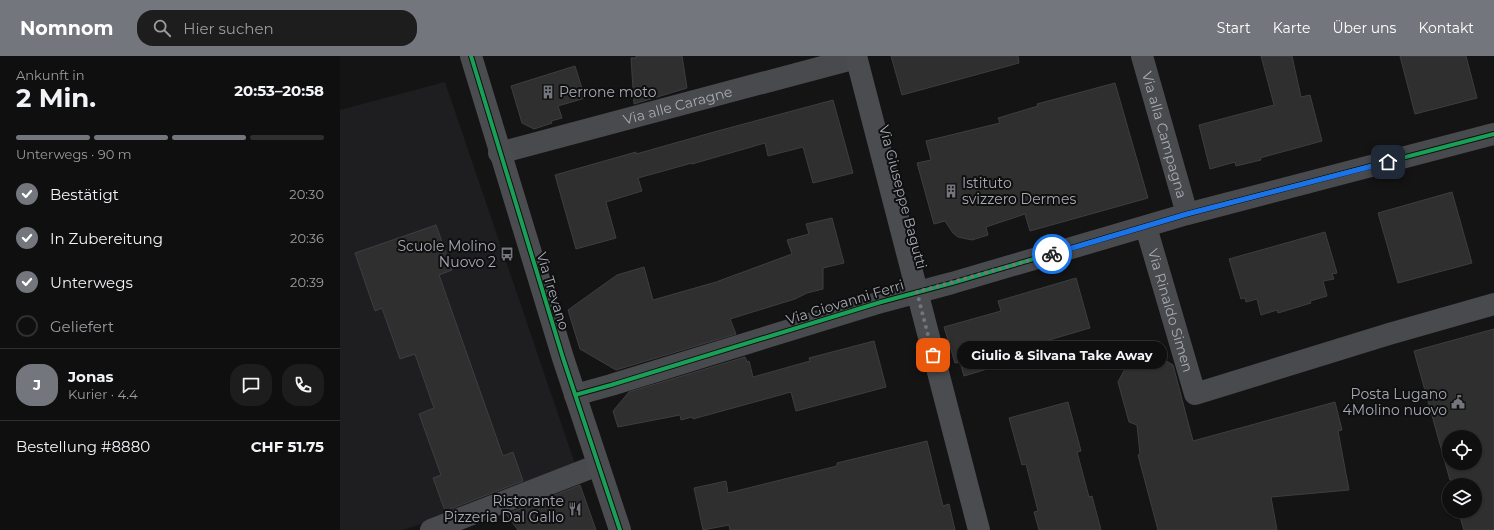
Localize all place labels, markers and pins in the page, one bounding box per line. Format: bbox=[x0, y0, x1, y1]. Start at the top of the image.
place label: Perrone moto bbox=[559, 83, 657, 101]
building icon: Perrone moto bbox=[540, 84, 556, 100]
pin bbox=[1371, 145, 1405, 179]
place label: Istituto svizzero Dermes bbox=[962, 174, 1076, 208]
building icon: Istituto svizzero Dermes bbox=[943, 183, 959, 199]
place label: Scuole Molino Nuovo 2 bbox=[398, 237, 496, 271]
bus stop icon: Scuole Molino Nuovo 2 bbox=[499, 246, 515, 262]
pin bbox=[916, 338, 950, 372]
callout: Giulio & Silvana Take Away bbox=[957, 341, 1167, 369]
place label: Posta Lugano 4Molino nuovo bbox=[1343, 385, 1447, 419]
public building icon: Posta Lugano 4Molino nuovo bbox=[1450, 394, 1466, 410]
place label: Ristorante Pizzeria Dal Gallo bbox=[444, 492, 564, 526]
restaurant icon: Ristorante Pizzeria Dal Gallo bbox=[567, 501, 583, 517]

